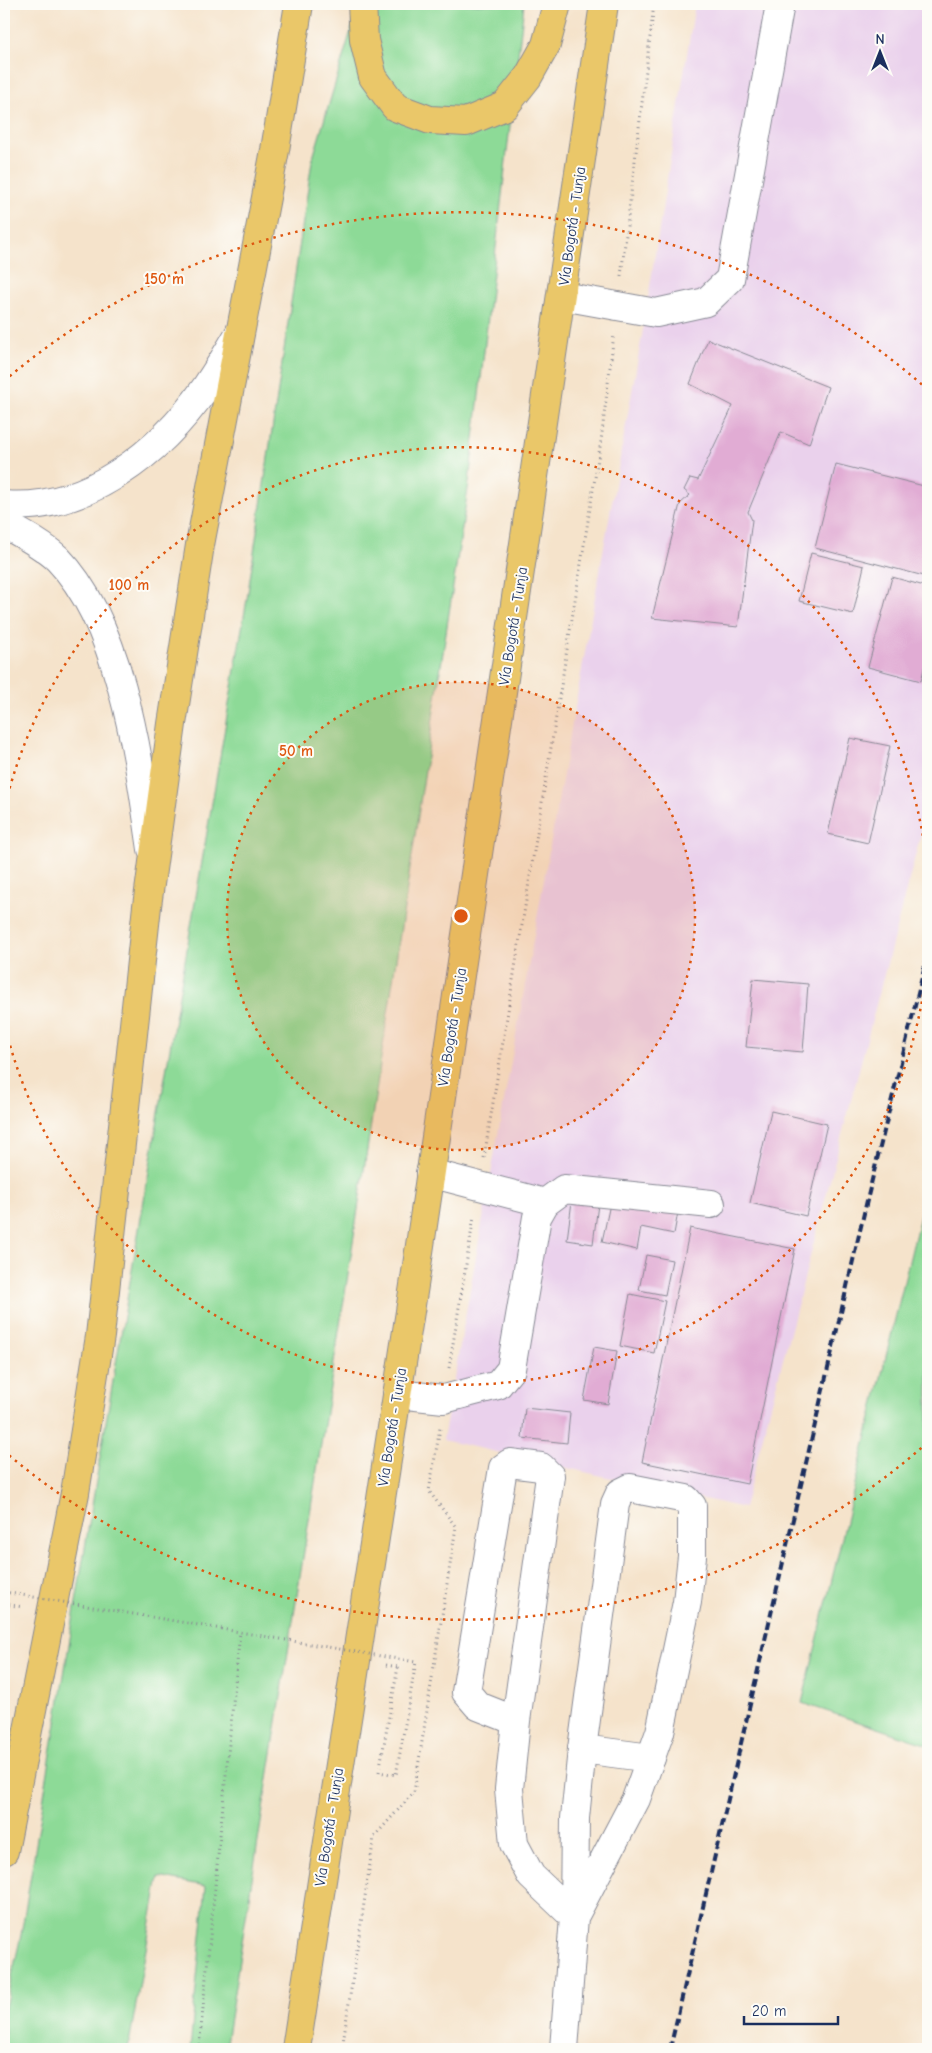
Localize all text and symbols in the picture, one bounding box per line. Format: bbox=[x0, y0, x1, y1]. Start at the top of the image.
north arrow bbox=[854, 28, 904, 78]
text: N bbox=[875, 31, 885, 48]
street label: Vía Bogotá - Tunja bbox=[555, 165, 589, 287]
text: 150 m bbox=[144, 270, 184, 288]
street label: Vía Bogotá - Tunja bbox=[495, 565, 531, 687]
text: 100 m bbox=[109, 576, 149, 594]
text: 50 m bbox=[279, 742, 313, 760]
centre of rings bbox=[452, 907, 470, 925]
street label: Vía Bogotá - Tunja bbox=[434, 966, 470, 1088]
street label: Vía Bogotá - Tunja bbox=[374, 1366, 410, 1488]
street label: Vía Bogotá - Tunja bbox=[311, 1766, 347, 1888]
scale bar bbox=[744, 1993, 838, 2025]
text: 20 m bbox=[752, 2002, 786, 2020]

